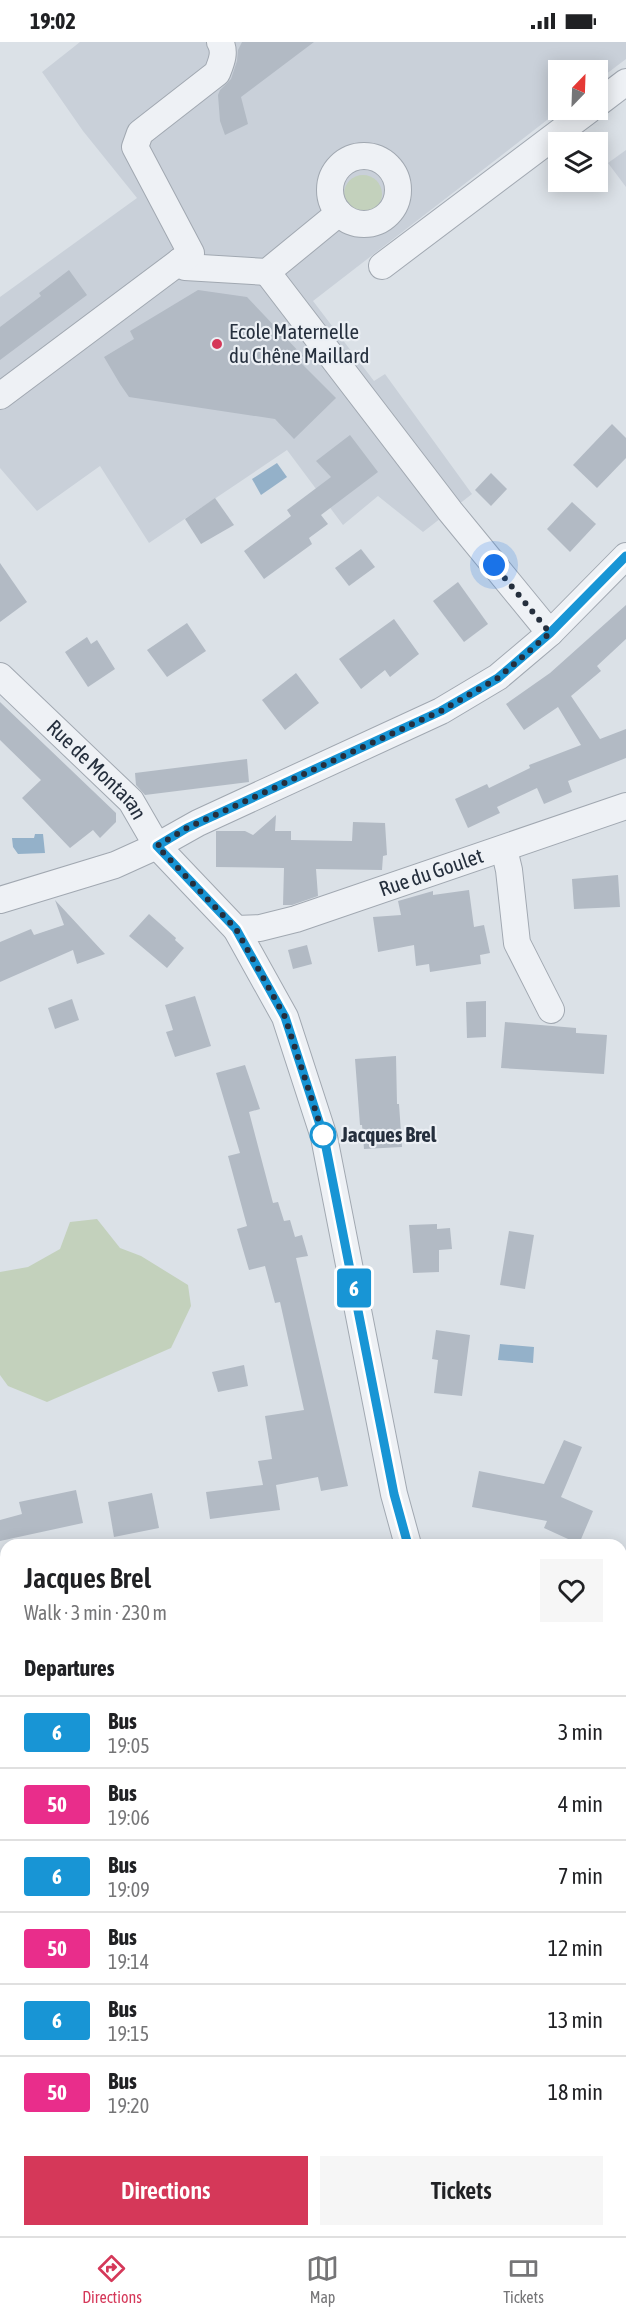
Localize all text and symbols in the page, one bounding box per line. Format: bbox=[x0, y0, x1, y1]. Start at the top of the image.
text: 19:02 bbox=[30, 8, 76, 34]
north arrow bbox=[548, 60, 608, 120]
map controls bbox=[548, 60, 608, 192]
button: layers bbox=[548, 132, 608, 192]
place label: Ecole Maternelle du Chêne Maillard bbox=[229, 319, 369, 367]
marker: Ecole Maternelle du Chêne Maillard bbox=[210, 337, 224, 351]
your location bbox=[479, 550, 509, 580]
street label: Rue de Montaran bbox=[43, 715, 152, 823]
street label: Rue du Goulet bbox=[376, 843, 486, 901]
marker: Jacques Brel bbox=[310, 1122, 336, 1148]
place label: Jacques Brel bbox=[340, 1122, 437, 1146]
line badge: 6 bbox=[334, 1268, 374, 1308]
text: 6 bbox=[349, 1276, 359, 1300]
button: heart bbox=[540, 1559, 603, 1622]
text: Jacques Brel bbox=[24, 1562, 151, 1594]
text: Walk · 3 min · 230 m bbox=[24, 1601, 167, 1624]
text: Departures bbox=[24, 1655, 114, 1681]
text: Bus bbox=[108, 1708, 137, 1734]
text: 3 min bbox=[558, 1719, 603, 1745]
text: 6 bbox=[52, 1720, 62, 1744]
text: 19:05 bbox=[108, 1734, 150, 1757]
text: Bus bbox=[108, 1780, 137, 1806]
text: 4 min bbox=[558, 1791, 603, 1817]
text: 50 bbox=[47, 1792, 67, 1816]
text: 19:06 bbox=[108, 1806, 150, 1829]
text: Bus bbox=[108, 1852, 137, 1878]
text: 7 min bbox=[558, 1863, 603, 1889]
text: 6 bbox=[52, 1864, 62, 1888]
text: 19:09 bbox=[108, 1878, 150, 1901]
text: Bus bbox=[108, 1924, 137, 1950]
text: 12 min bbox=[548, 1935, 603, 1961]
text: 50 bbox=[47, 1936, 67, 1960]
text: 19:14 bbox=[108, 1950, 149, 1973]
text: Bus bbox=[108, 1996, 137, 2022]
text: 13 min bbox=[548, 2007, 603, 2033]
text: 6 bbox=[52, 2008, 62, 2032]
text: 19:15 bbox=[108, 2022, 149, 2045]
text: Bus bbox=[108, 2068, 137, 2094]
text: 18 min bbox=[548, 2079, 603, 2105]
text: 50 bbox=[47, 2080, 67, 2104]
text: 19:20 bbox=[108, 2094, 149, 2117]
button: Directions bbox=[24, 2156, 308, 2225]
button: Tickets bbox=[320, 2156, 603, 2225]
tab: Directions bbox=[82, 2252, 142, 2306]
tab: Map bbox=[306, 2252, 339, 2306]
tab: Tickets bbox=[503, 2252, 544, 2306]

